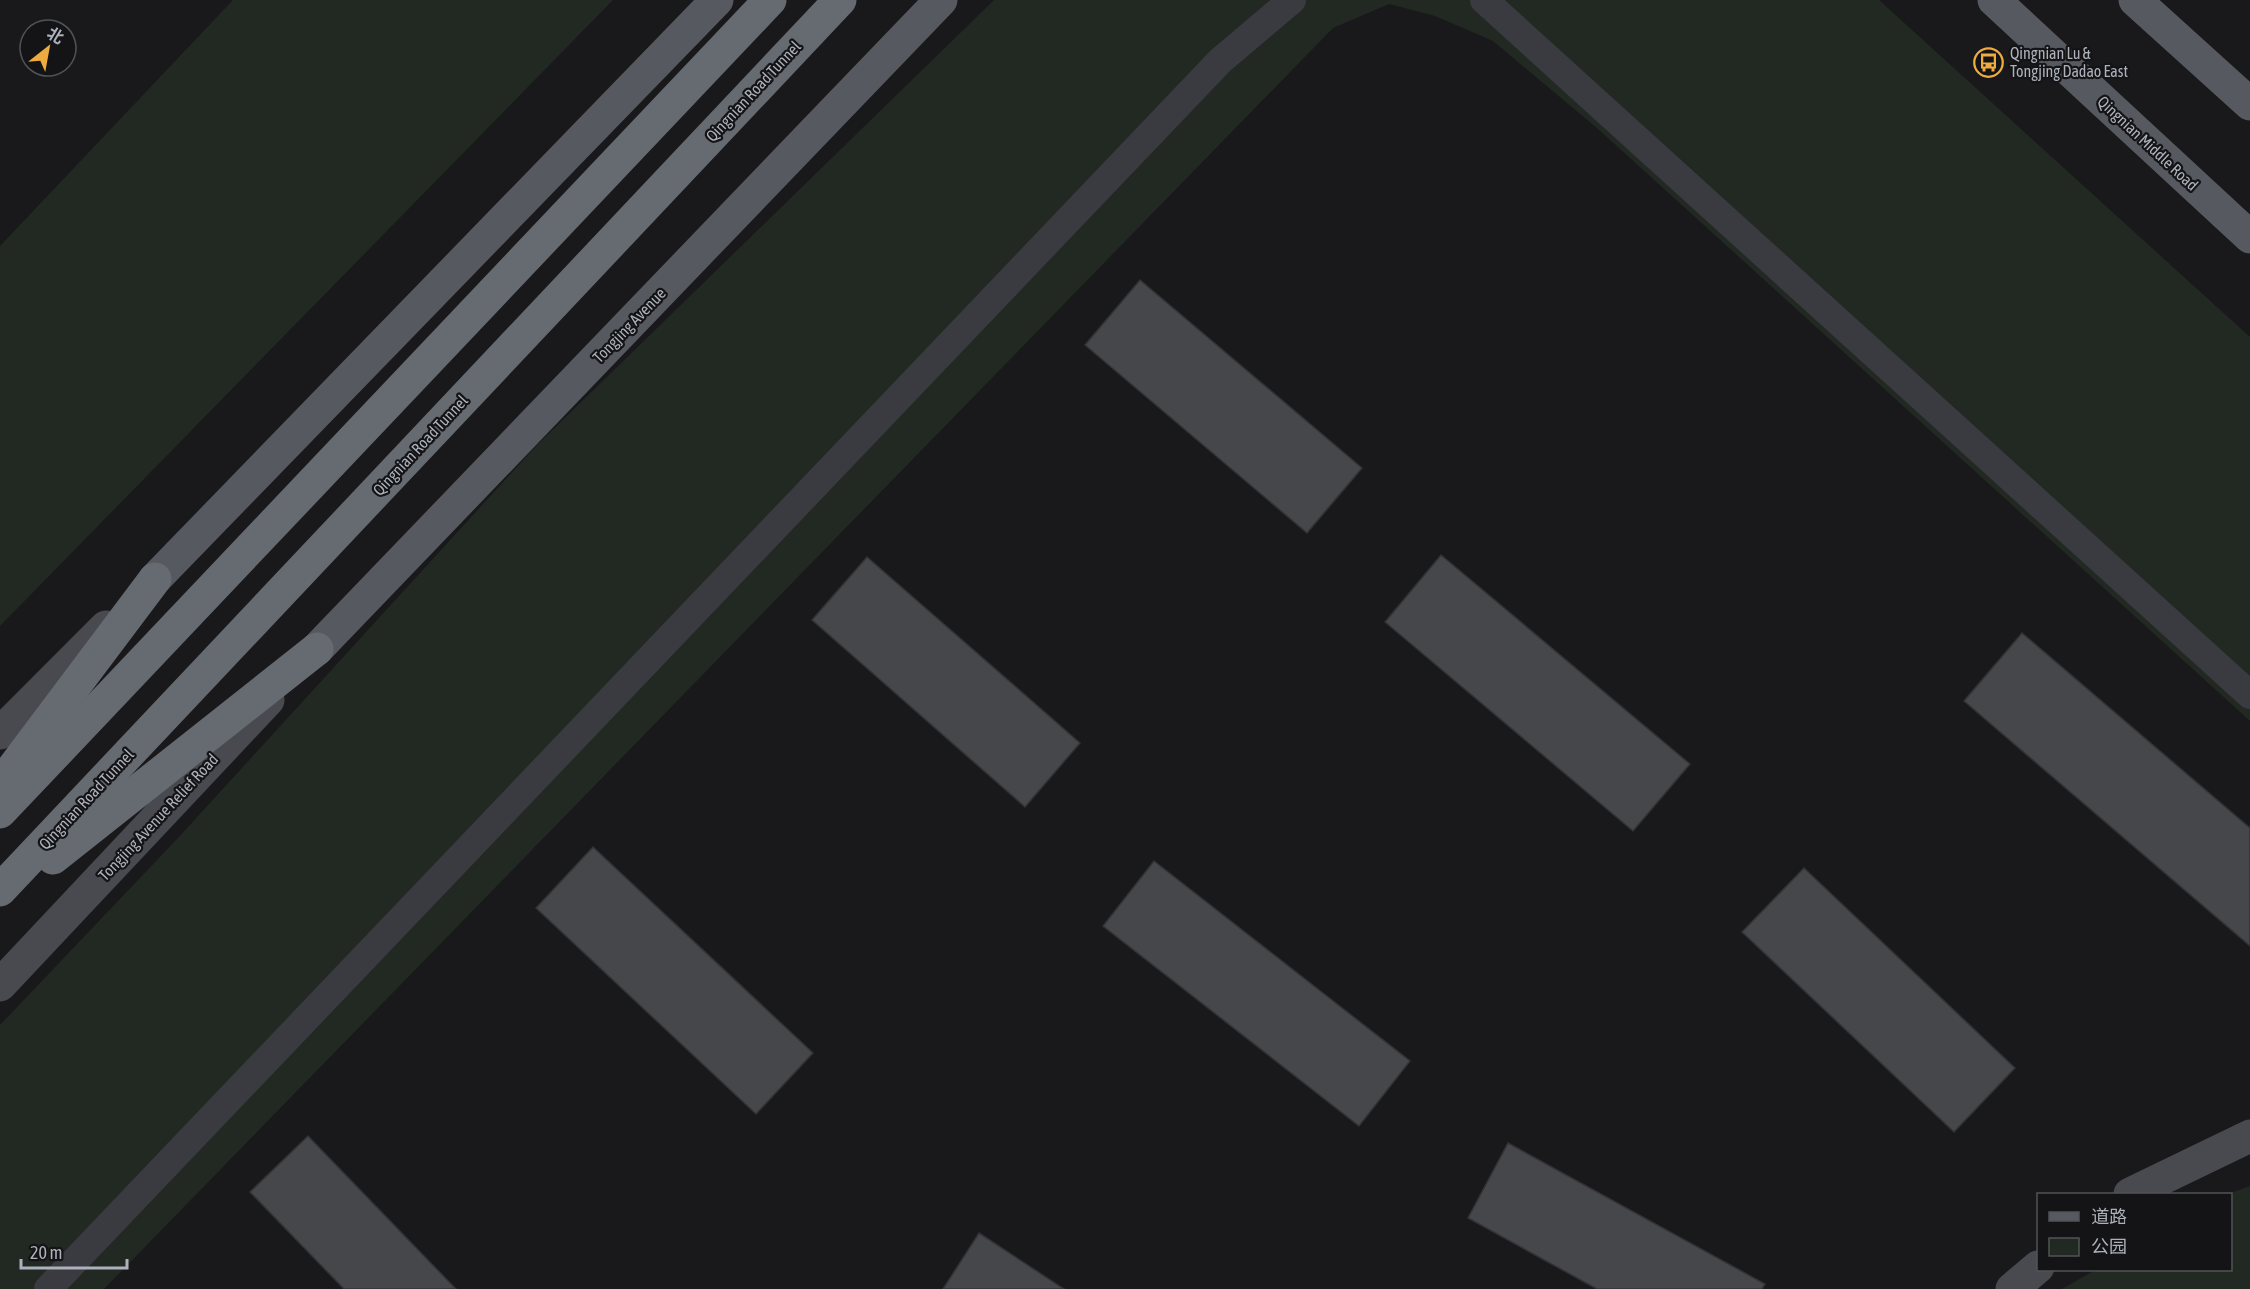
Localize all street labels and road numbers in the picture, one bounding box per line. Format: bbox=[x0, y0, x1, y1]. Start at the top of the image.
street label: Qingnian Road Tunnel bbox=[702, 37, 805, 145]
street label: Qingnian Middle Road bbox=[2094, 92, 2202, 195]
street label: Tongjing Avenue bbox=[589, 284, 670, 367]
street label: Qingnian Road Tunnel bbox=[369, 391, 472, 499]
street label: Qingnian Road Tunnel bbox=[35, 745, 138, 853]
street label: Tongjing Avenue Relief Road bbox=[95, 750, 222, 885]

